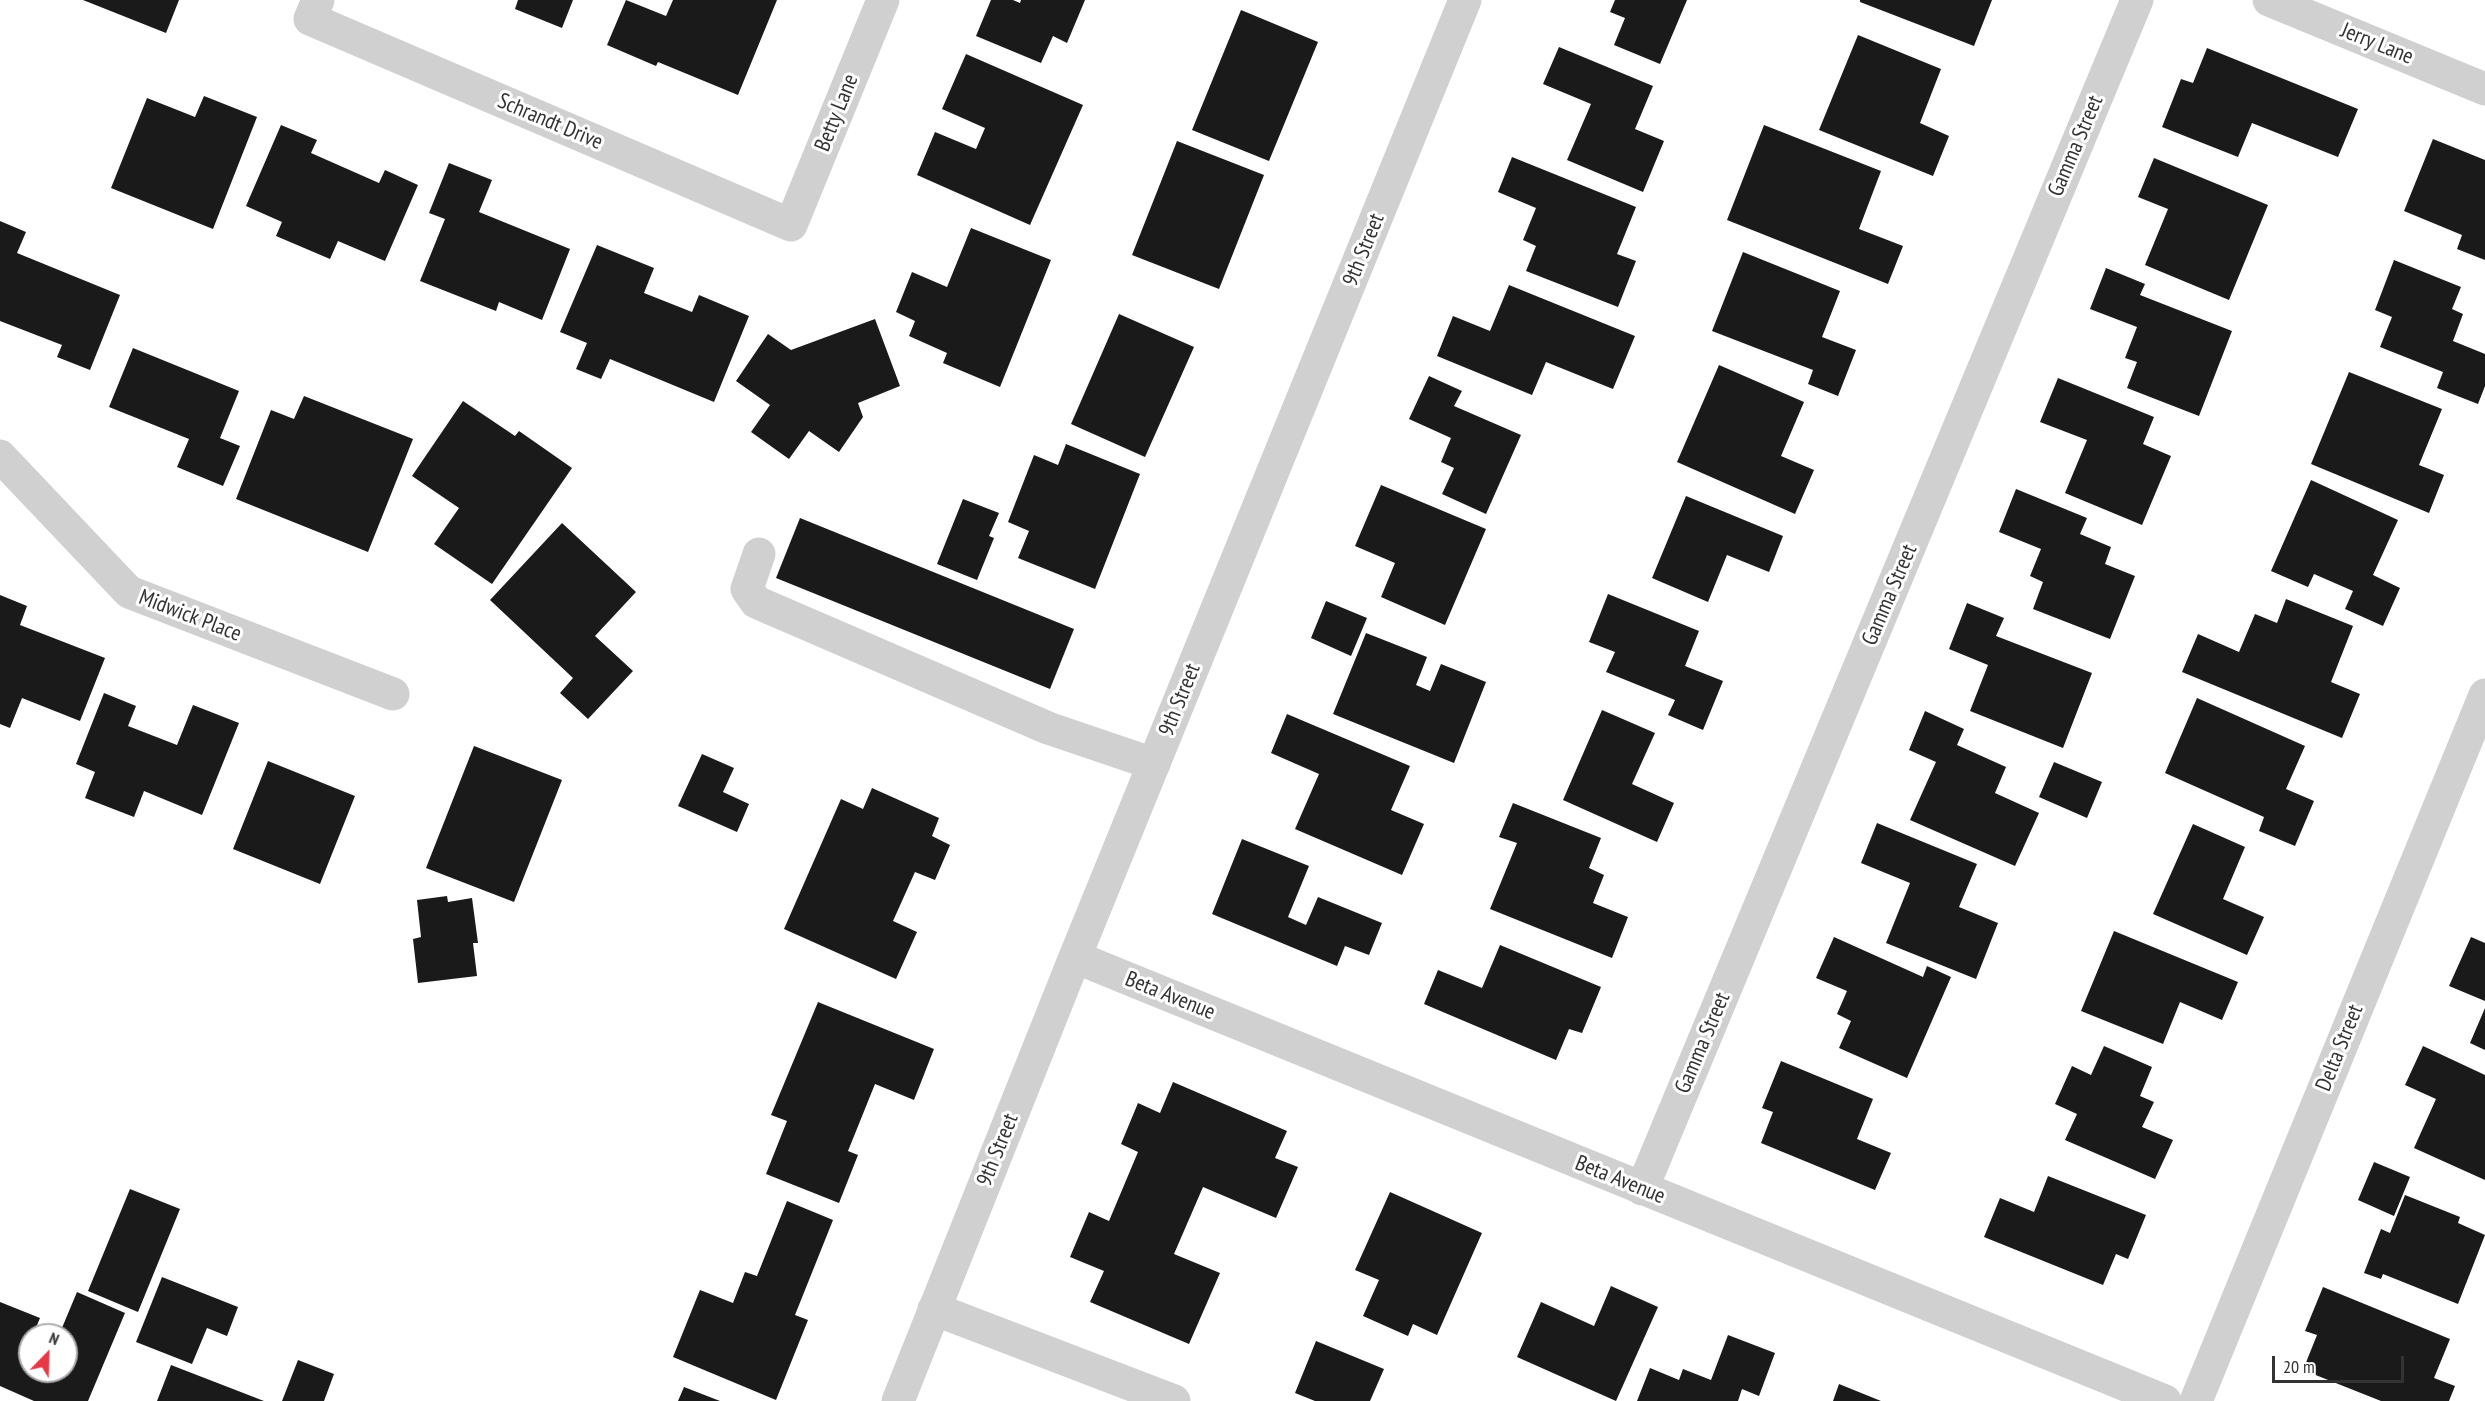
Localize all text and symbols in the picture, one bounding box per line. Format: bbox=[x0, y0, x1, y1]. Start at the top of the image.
street label: Jerry Lane bbox=[2337, 18, 2417, 70]
street label: Betty Lane bbox=[810, 71, 864, 155]
street label: Schrandt Drive bbox=[493, 88, 607, 156]
street label: Gamma Street bbox=[2043, 91, 2109, 201]
street label: 9th Street bbox=[1338, 210, 1390, 290]
street label: Gamma Street bbox=[1857, 540, 1923, 650]
street label: Midwick Place bbox=[135, 584, 245, 648]
street label: 9th Street bbox=[1154, 660, 1206, 740]
street label: Beta Avenue bbox=[1121, 966, 1219, 1026]
street label: Gamma Street bbox=[1670, 988, 1736, 1098]
street label: Delta Street bbox=[2311, 1001, 2369, 1095]
street label: 9th Street bbox=[972, 1110, 1024, 1190]
street label: Beta Avenue bbox=[1571, 1150, 1669, 1210]
north arrow bbox=[18, 1323, 78, 1383]
text: N bbox=[46, 1327, 62, 1349]
scale bar bbox=[2275, 1344, 2407, 1382]
text: 20 m bbox=[2283, 1355, 2315, 1378]

